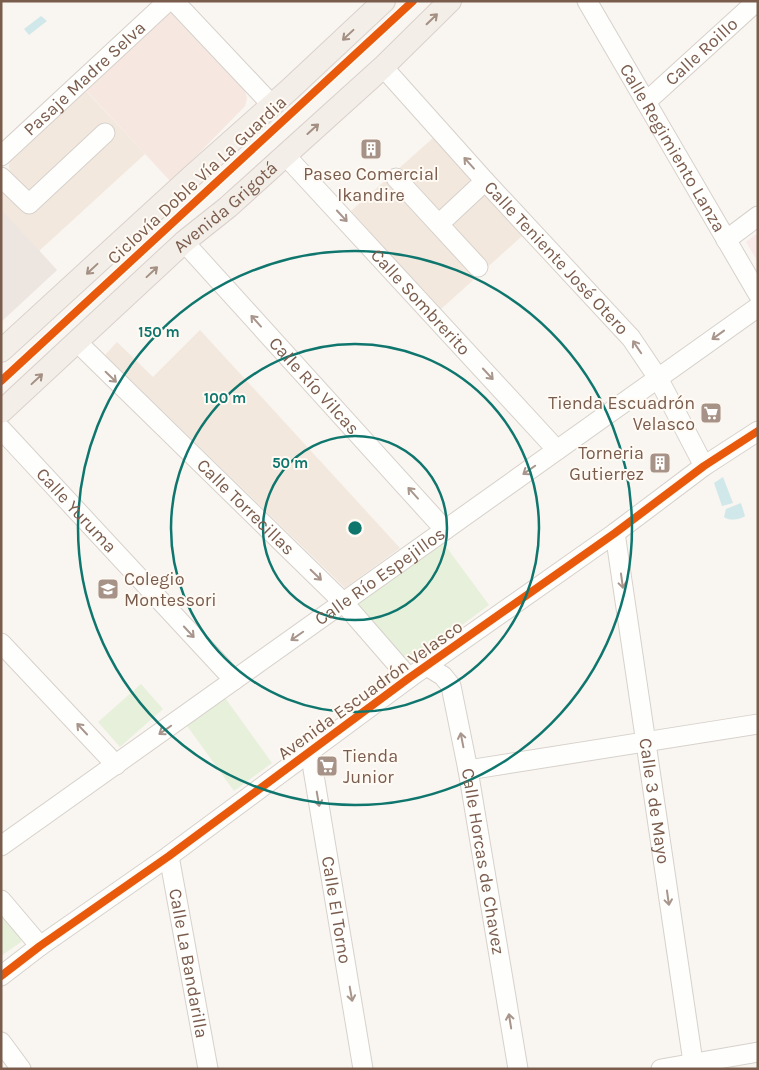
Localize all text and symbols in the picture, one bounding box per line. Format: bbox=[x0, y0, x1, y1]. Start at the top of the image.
one-way arrow bbox=[426, 13, 438, 25]
street label: Calle Roillo bbox=[660, 13, 742, 90]
street label: Pasaje Madre Selva bbox=[19, 16, 150, 140]
one-way arrow bbox=[342, 29, 355, 40]
street label: Calle Regimiento Lanza bbox=[615, 60, 730, 236]
street label: Ciclovía Doble Vía La Guardia bbox=[103, 91, 291, 269]
one-way arrow bbox=[307, 124, 320, 135]
building icon: Paseo Comercial Ikandire bbox=[359, 137, 383, 161]
street label: Avenida Grigotá bbox=[169, 157, 282, 257]
one-way arrow bbox=[463, 157, 475, 170]
place label: Paseo Comercial Ikandire bbox=[303, 163, 439, 206]
street label: Calle Teniente José Otero bbox=[480, 176, 633, 339]
one-way arrow bbox=[336, 210, 348, 223]
street label: Calle Sombrerito bbox=[366, 244, 475, 360]
one-way arrow bbox=[85, 263, 98, 275]
one-way arrow bbox=[146, 266, 158, 278]
one-way arrow bbox=[250, 315, 262, 328]
text: 150 m bbox=[138, 323, 180, 341]
one-way arrow bbox=[711, 330, 725, 340]
street label: Calle Río Vilcas bbox=[264, 332, 364, 439]
one-way arrow bbox=[632, 341, 642, 355]
one-way arrow bbox=[482, 368, 494, 381]
one-way arrow bbox=[105, 371, 118, 383]
one-way arrow bbox=[31, 373, 43, 385]
text: 100 m bbox=[204, 389, 246, 407]
place label: Tienda Escuadrón Velasco bbox=[548, 392, 695, 435]
supermarket icon: Tienda Escuadrón Velasco bbox=[699, 401, 723, 425]
place label: Torneria Gutierrez bbox=[569, 442, 644, 485]
building icon: Torneria Gutierrez bbox=[648, 451, 672, 475]
street label: Calle Torrecillas bbox=[192, 454, 299, 560]
text: 50 m bbox=[272, 454, 308, 472]
street label: Calle Yuruma bbox=[32, 463, 121, 558]
one-way arrow bbox=[522, 465, 536, 475]
one-way arrow bbox=[407, 487, 418, 500]
centre of rings bbox=[346, 519, 364, 537]
street label: Calle Río Espejillos bbox=[310, 522, 449, 630]
place label: Colegio Montessori bbox=[124, 568, 217, 611]
one-way arrow bbox=[309, 569, 322, 581]
one-way arrow bbox=[617, 573, 627, 589]
school or university icon: Colegio Montessori bbox=[96, 577, 120, 601]
street label: Avenida Escuadrón Velasco bbox=[273, 615, 467, 765]
one-way arrow bbox=[183, 625, 195, 638]
one-way arrow bbox=[291, 630, 304, 641]
one-way arrow bbox=[76, 723, 88, 736]
one-way arrow bbox=[158, 725, 172, 735]
one-way arrow bbox=[456, 732, 466, 748]
street label: Calle 3 de Mayo bbox=[634, 737, 675, 866]
place label: Tienda Junior bbox=[343, 745, 398, 788]
supermarket icon: Tienda Junior bbox=[315, 754, 339, 778]
street label: Calle Horcas de Chavez bbox=[457, 766, 510, 956]
one-way arrow bbox=[314, 791, 324, 807]
street label: Calle El Torno bbox=[317, 854, 356, 965]
street label: Calle La Bandarilla bbox=[164, 887, 213, 1040]
one-way arrow bbox=[663, 889, 673, 905]
one-way arrow bbox=[346, 985, 356, 1001]
one-way arrow bbox=[504, 1013, 514, 1029]

